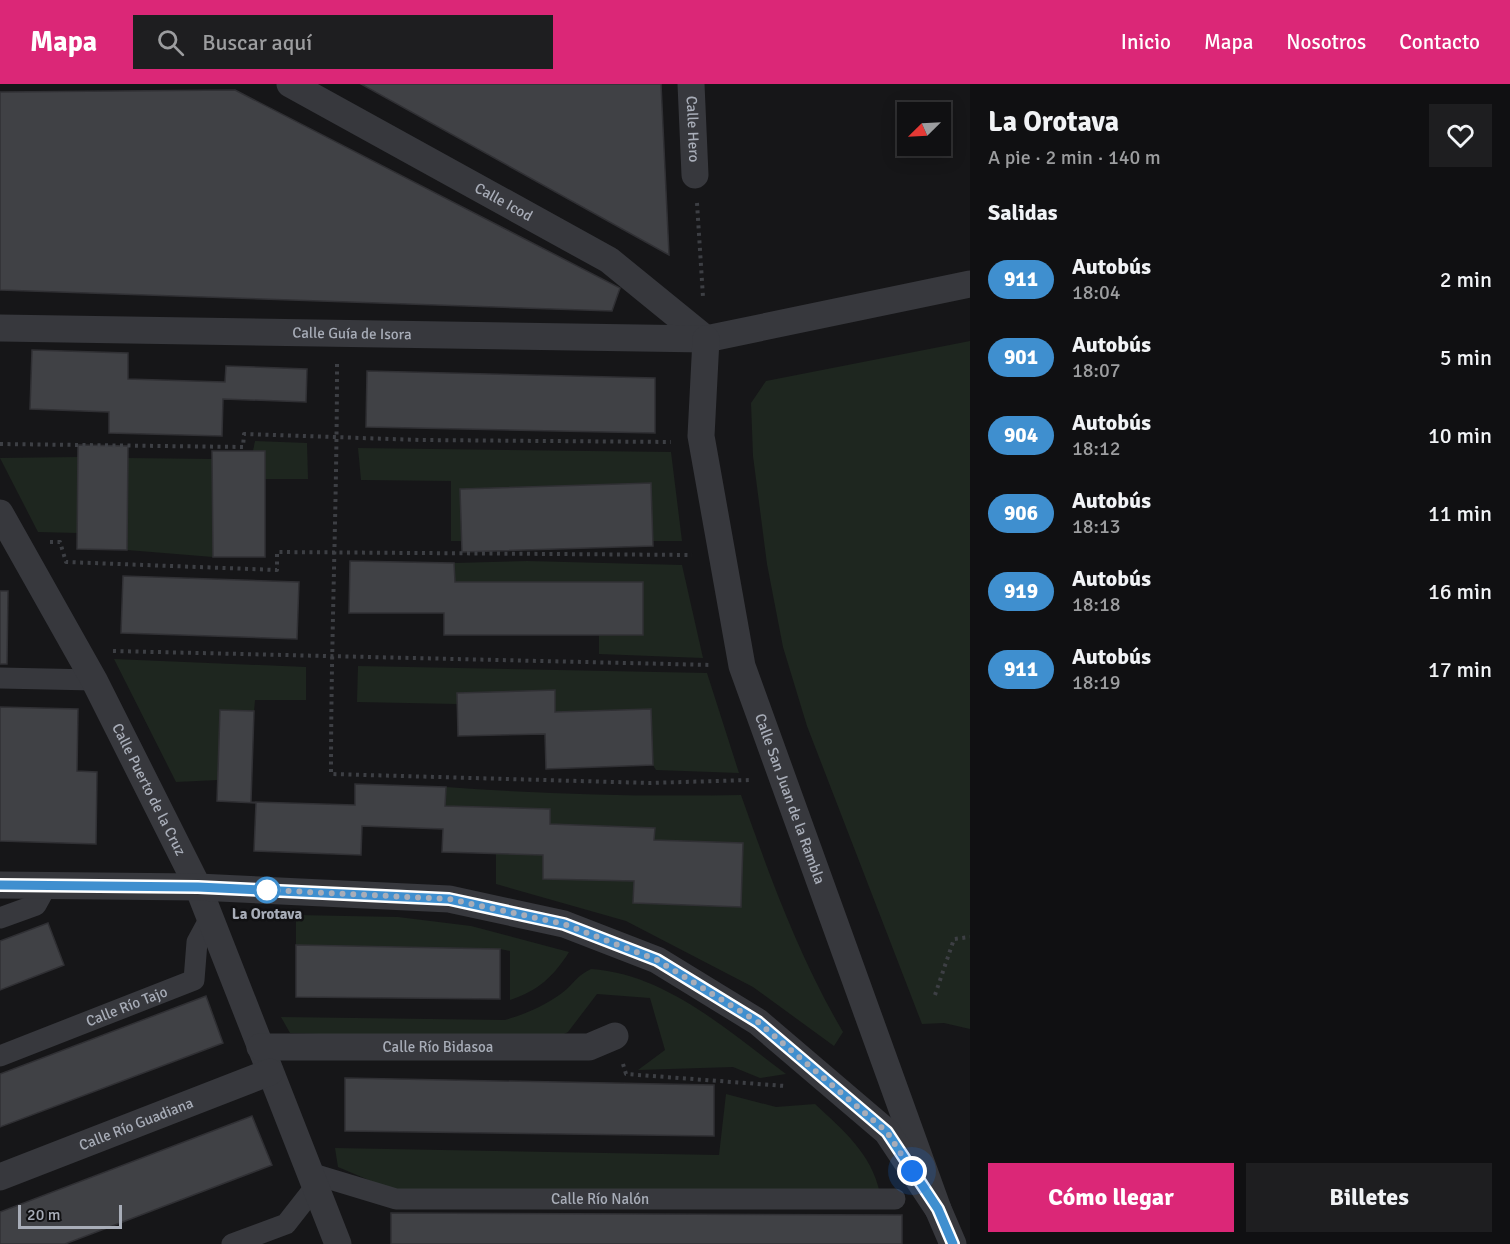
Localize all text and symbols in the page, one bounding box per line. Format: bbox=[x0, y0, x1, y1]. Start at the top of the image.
search box bbox=[133, 15, 553, 69]
text: Mapa bbox=[30, 25, 97, 59]
icon: search bbox=[154, 26, 187, 59]
text: Buscar aquí bbox=[202, 29, 312, 56]
text: Inicio bbox=[1121, 29, 1171, 55]
text: Mapa bbox=[1204, 29, 1253, 55]
text: Nosotros bbox=[1286, 29, 1366, 55]
text: Contacto bbox=[1399, 29, 1480, 55]
street label: Calle Hero bbox=[683, 95, 703, 163]
north arrow bbox=[897, 102, 951, 156]
map controls bbox=[897, 102, 951, 156]
button: heart bbox=[1429, 104, 1492, 167]
text: La Orotava bbox=[988, 105, 1119, 139]
text: A pie · 2 min · 140 m bbox=[988, 145, 1161, 170]
street label: Calle Icod bbox=[472, 179, 536, 225]
text: Salidas bbox=[988, 199, 1058, 226]
text: Autobús bbox=[1072, 253, 1151, 280]
text: 911 bbox=[1004, 266, 1038, 292]
text: 2 min bbox=[1440, 266, 1492, 293]
text: 18:04 bbox=[1072, 280, 1121, 305]
street label: Calle Guía de Isora bbox=[292, 324, 412, 343]
text: Autobús bbox=[1072, 331, 1151, 358]
text: 901 bbox=[1004, 344, 1038, 370]
text: 5 min bbox=[1440, 344, 1492, 371]
text: 18:07 bbox=[1072, 358, 1121, 383]
text: Autobús bbox=[1072, 409, 1151, 436]
text: 904 bbox=[1004, 422, 1038, 448]
text: 10 min bbox=[1428, 422, 1492, 449]
text: 18:12 bbox=[1072, 436, 1121, 461]
text: Autobús bbox=[1072, 487, 1151, 514]
text: 906 bbox=[1004, 500, 1038, 526]
text: 11 min bbox=[1428, 500, 1492, 527]
text: 18:13 bbox=[1072, 514, 1121, 539]
text: Autobús bbox=[1072, 565, 1151, 592]
text: 919 bbox=[1004, 578, 1038, 604]
text: 16 min bbox=[1428, 578, 1492, 605]
text: 18:18 bbox=[1072, 592, 1121, 617]
text: Autobús bbox=[1072, 643, 1151, 670]
text: 911 bbox=[1004, 656, 1038, 682]
text: 17 min bbox=[1428, 656, 1492, 683]
text: 18:19 bbox=[1072, 670, 1121, 695]
street label: Calle San Juan de la Rambla bbox=[751, 711, 829, 887]
street label: Calle Puerto de la Cruz bbox=[108, 720, 190, 859]
marker: La Orotava bbox=[254, 877, 280, 903]
place label: La Orotava bbox=[232, 905, 302, 923]
street label: Calle Río Tajo bbox=[83, 982, 170, 1030]
street label: Calle Río Bidasoa bbox=[383, 1038, 493, 1056]
street label: Calle Río Guadiana bbox=[76, 1094, 196, 1154]
your location bbox=[897, 1156, 927, 1186]
button: Cómo llegar bbox=[988, 1163, 1234, 1232]
button: Billetes bbox=[1246, 1163, 1492, 1232]
street label: Calle Río Nalón bbox=[551, 1190, 649, 1208]
scale bar bbox=[18, 1202, 122, 1230]
text: 20 m bbox=[27, 1205, 61, 1225]

